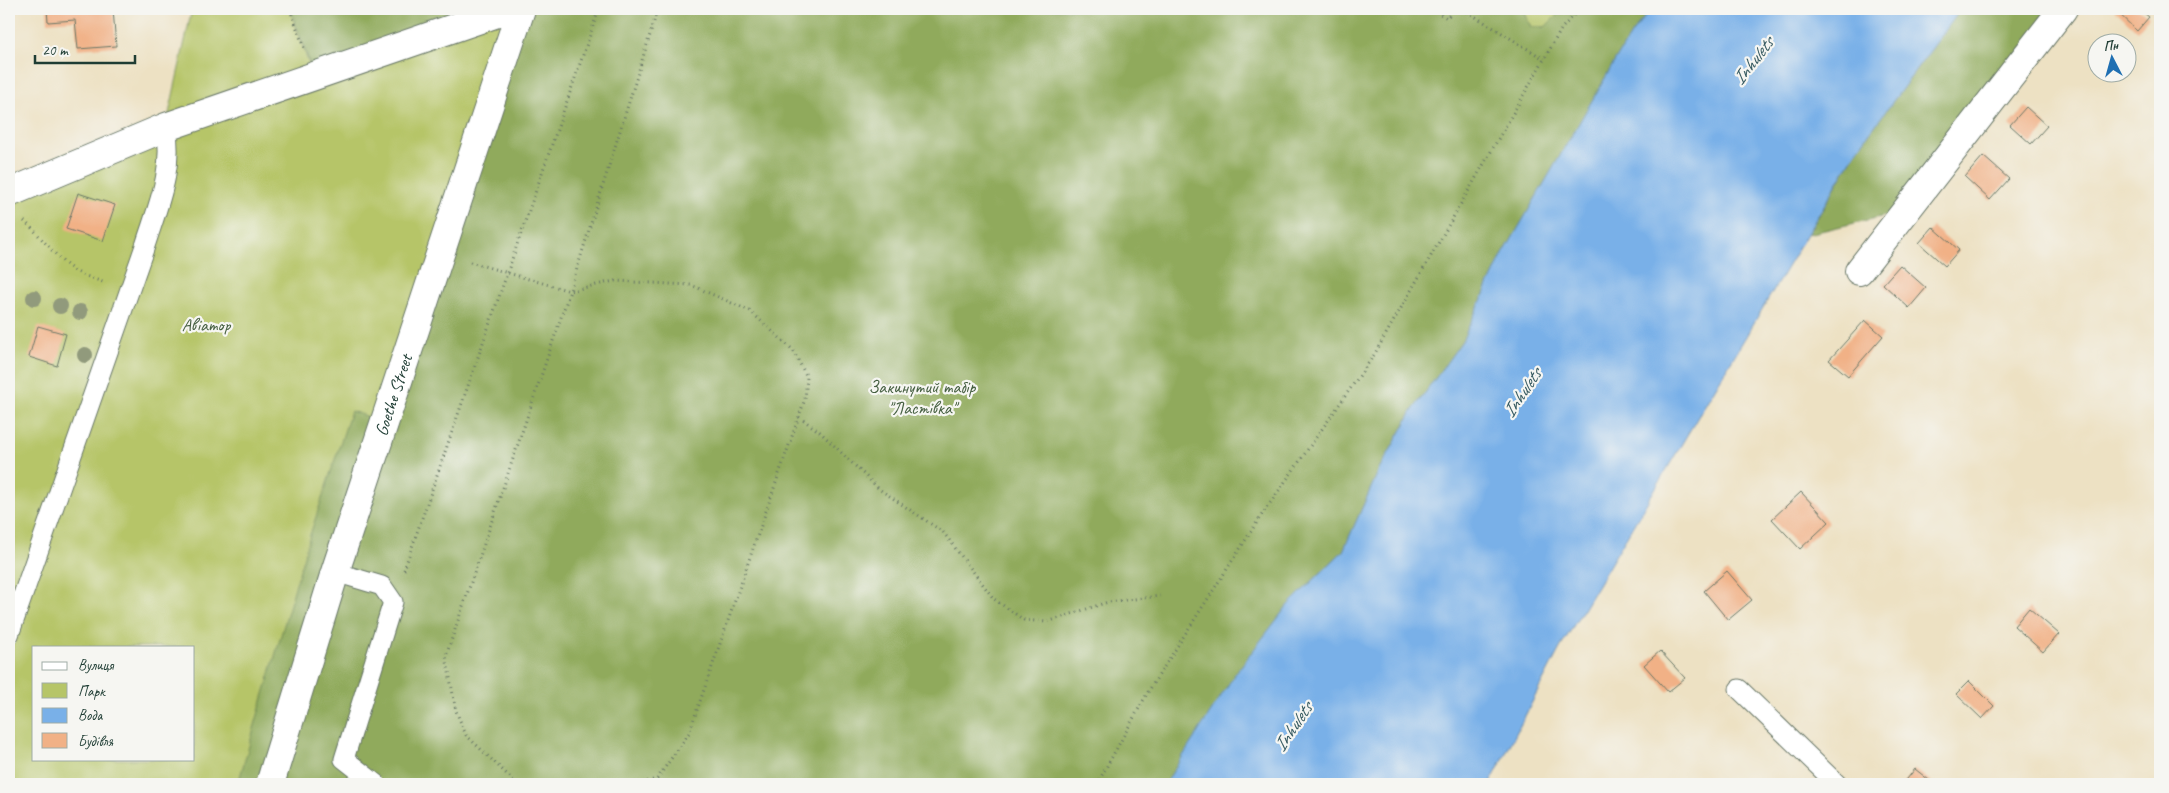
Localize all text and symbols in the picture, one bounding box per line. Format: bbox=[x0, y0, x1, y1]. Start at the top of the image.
water label: Inhulets bbox=[1727, 30, 1781, 90]
scale bar bbox=[35, 32, 135, 64]
north arrow bbox=[2086, 32, 2136, 82]
text: Пн bbox=[2103, 36, 2120, 55]
text: 20 m bbox=[42, 41, 69, 60]
park label: Авіатор bbox=[182, 314, 231, 336]
street label: Goethe Street bbox=[370, 350, 418, 439]
water label: Inhulets bbox=[1497, 361, 1549, 422]
park label: Закинутий табір "Ластівка" bbox=[869, 376, 977, 419]
legend bbox=[32, 646, 195, 760]
text: Вулиця bbox=[78, 656, 115, 675]
text: Парк bbox=[78, 682, 106, 701]
water label: Inhulets bbox=[1268, 695, 1320, 756]
text: Вода bbox=[78, 706, 103, 725]
text: Будівля bbox=[78, 732, 113, 751]

